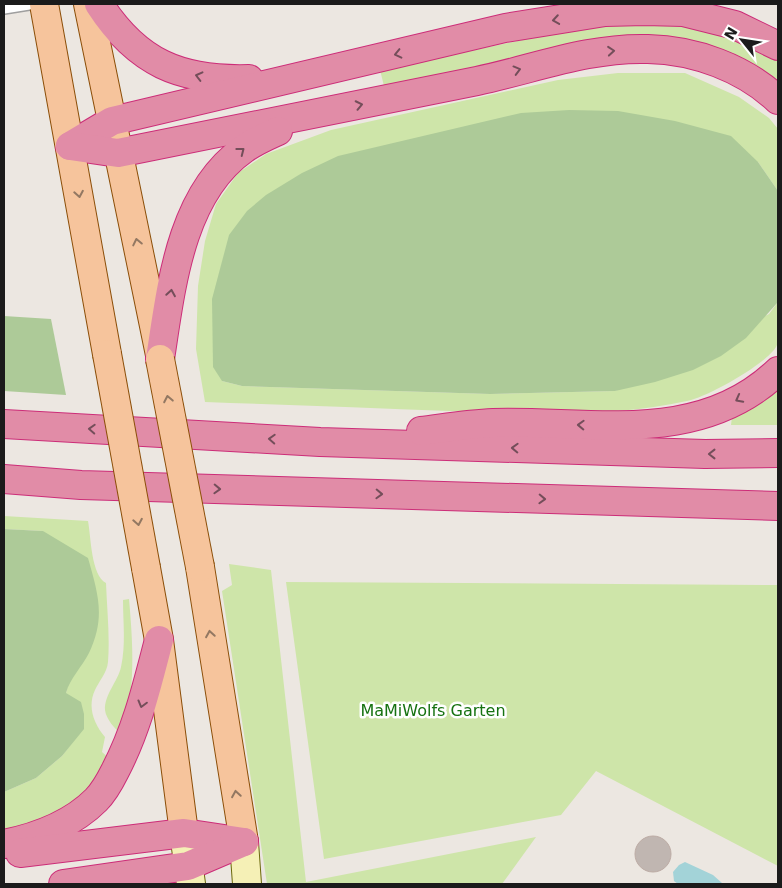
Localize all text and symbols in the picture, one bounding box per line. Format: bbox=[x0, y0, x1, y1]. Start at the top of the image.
one-way arrow bbox=[552, 15, 561, 25]
north arrow bbox=[717, 15, 767, 65]
text: N bbox=[721, 24, 741, 43]
one-way arrow bbox=[607, 46, 615, 57]
one-way arrow bbox=[393, 48, 402, 59]
one-way arrow bbox=[513, 66, 521, 76]
one-way arrow bbox=[195, 71, 204, 82]
one-way arrow bbox=[354, 100, 363, 111]
one-way arrow bbox=[236, 148, 245, 157]
one-way arrow bbox=[73, 190, 83, 199]
one-way arrow bbox=[132, 238, 142, 247]
one-way arrow bbox=[165, 289, 175, 298]
one-way arrow bbox=[735, 393, 744, 403]
one-way arrow bbox=[163, 395, 174, 403]
one-way arrow bbox=[576, 420, 584, 430]
one-way arrow bbox=[88, 424, 96, 435]
one-way arrow bbox=[267, 434, 275, 445]
one-way arrow bbox=[510, 442, 518, 453]
one-way arrow bbox=[708, 448, 716, 459]
one-way arrow bbox=[213, 483, 221, 494]
one-way arrow bbox=[376, 488, 384, 499]
one-way arrow bbox=[538, 493, 546, 504]
one-way arrow bbox=[133, 518, 143, 527]
one-way arrow bbox=[205, 629, 216, 637]
one-way arrow bbox=[137, 700, 148, 709]
park label: MaMiWolfs Garten bbox=[360, 701, 506, 720]
one-way arrow bbox=[231, 790, 241, 798]

